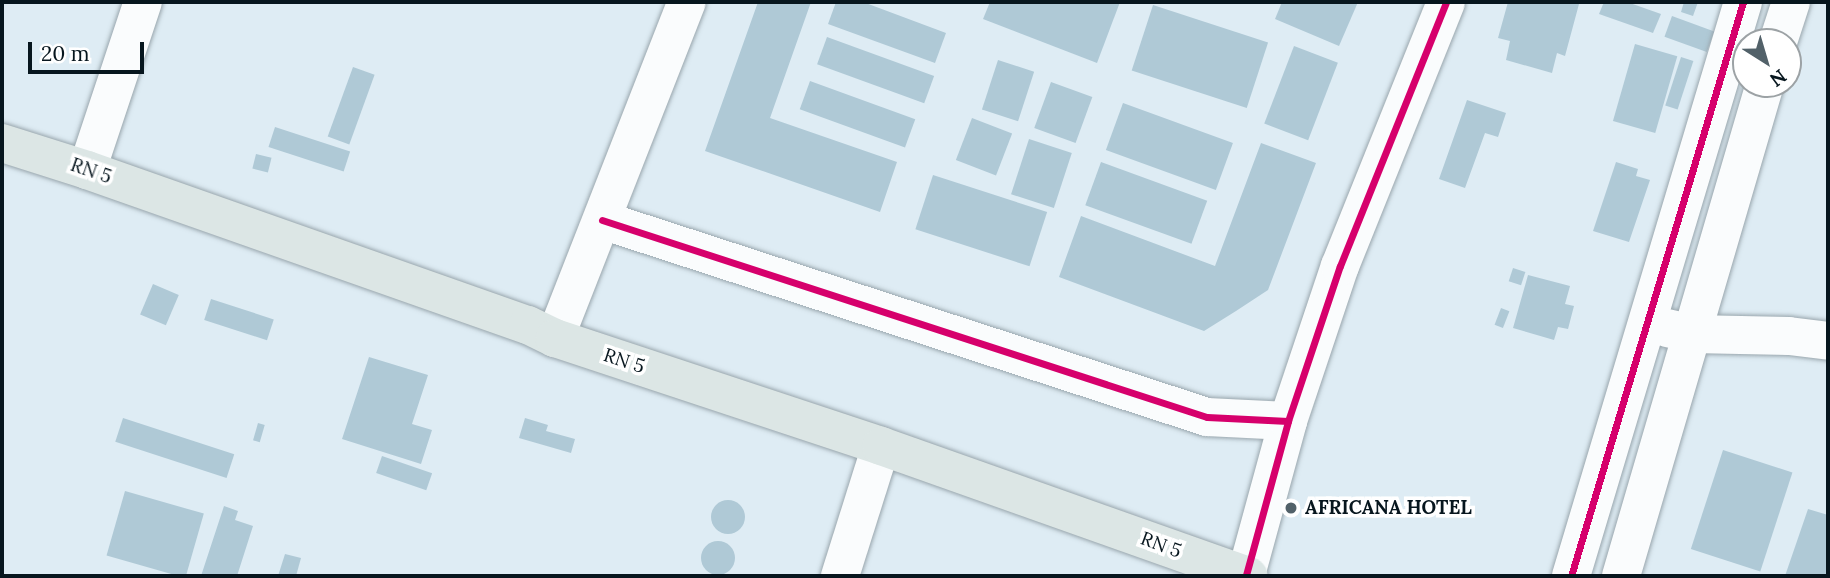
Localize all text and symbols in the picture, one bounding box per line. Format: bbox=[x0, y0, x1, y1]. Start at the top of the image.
scale bar bbox=[32, 28, 147, 72]
north arrow bbox=[1732, 28, 1802, 98]
text: 20 m bbox=[41, 40, 90, 67]
text: N bbox=[1765, 64, 1792, 92]
street label: RN 5 bbox=[68, 153, 114, 189]
street label: RN 5 bbox=[601, 344, 647, 378]
place label: AFRICANA HOTEL bbox=[1305, 497, 1472, 519]
marker: AFRICANA HOTEL bbox=[1283, 500, 1299, 516]
street label: RN 5 bbox=[1137, 527, 1185, 563]

